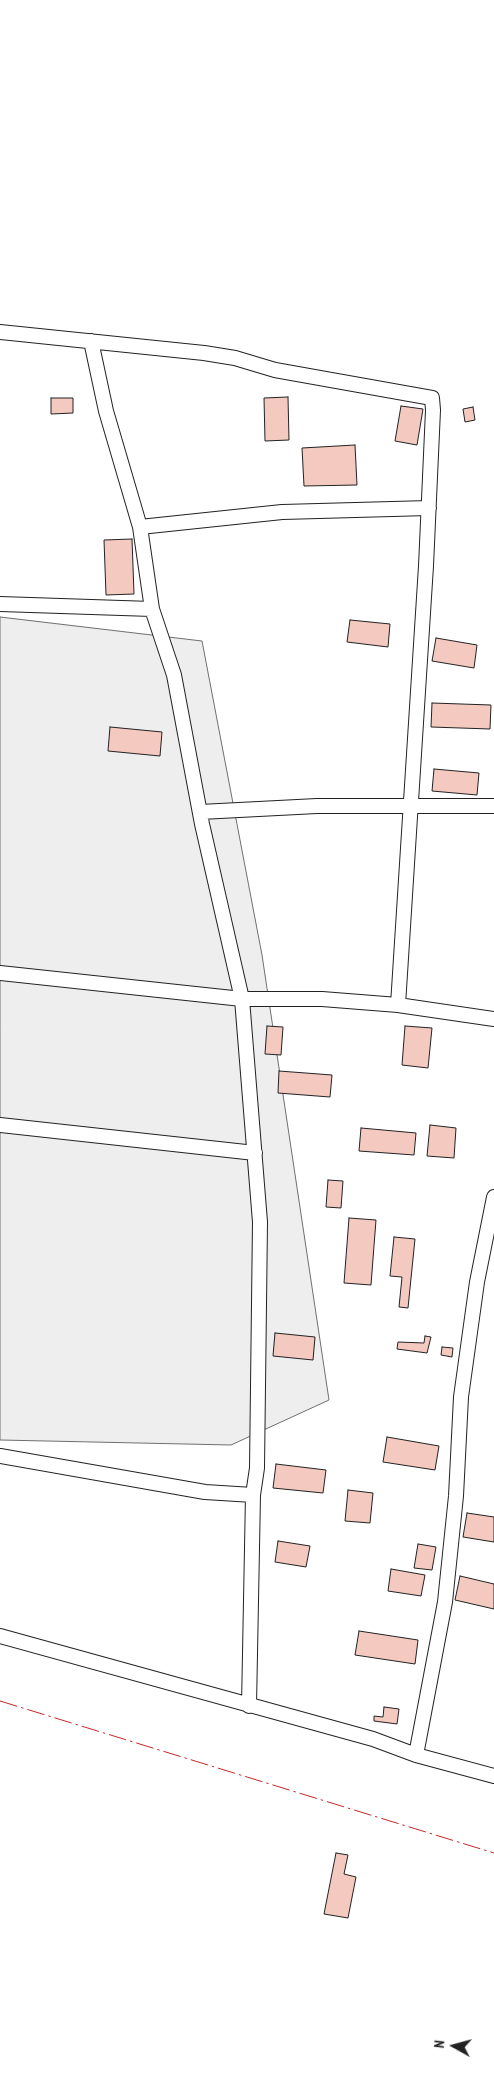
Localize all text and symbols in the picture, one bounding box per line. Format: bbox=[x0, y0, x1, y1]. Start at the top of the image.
north arrow bbox=[429, 2021, 479, 2071]
text: N bbox=[430, 2039, 449, 2049]

